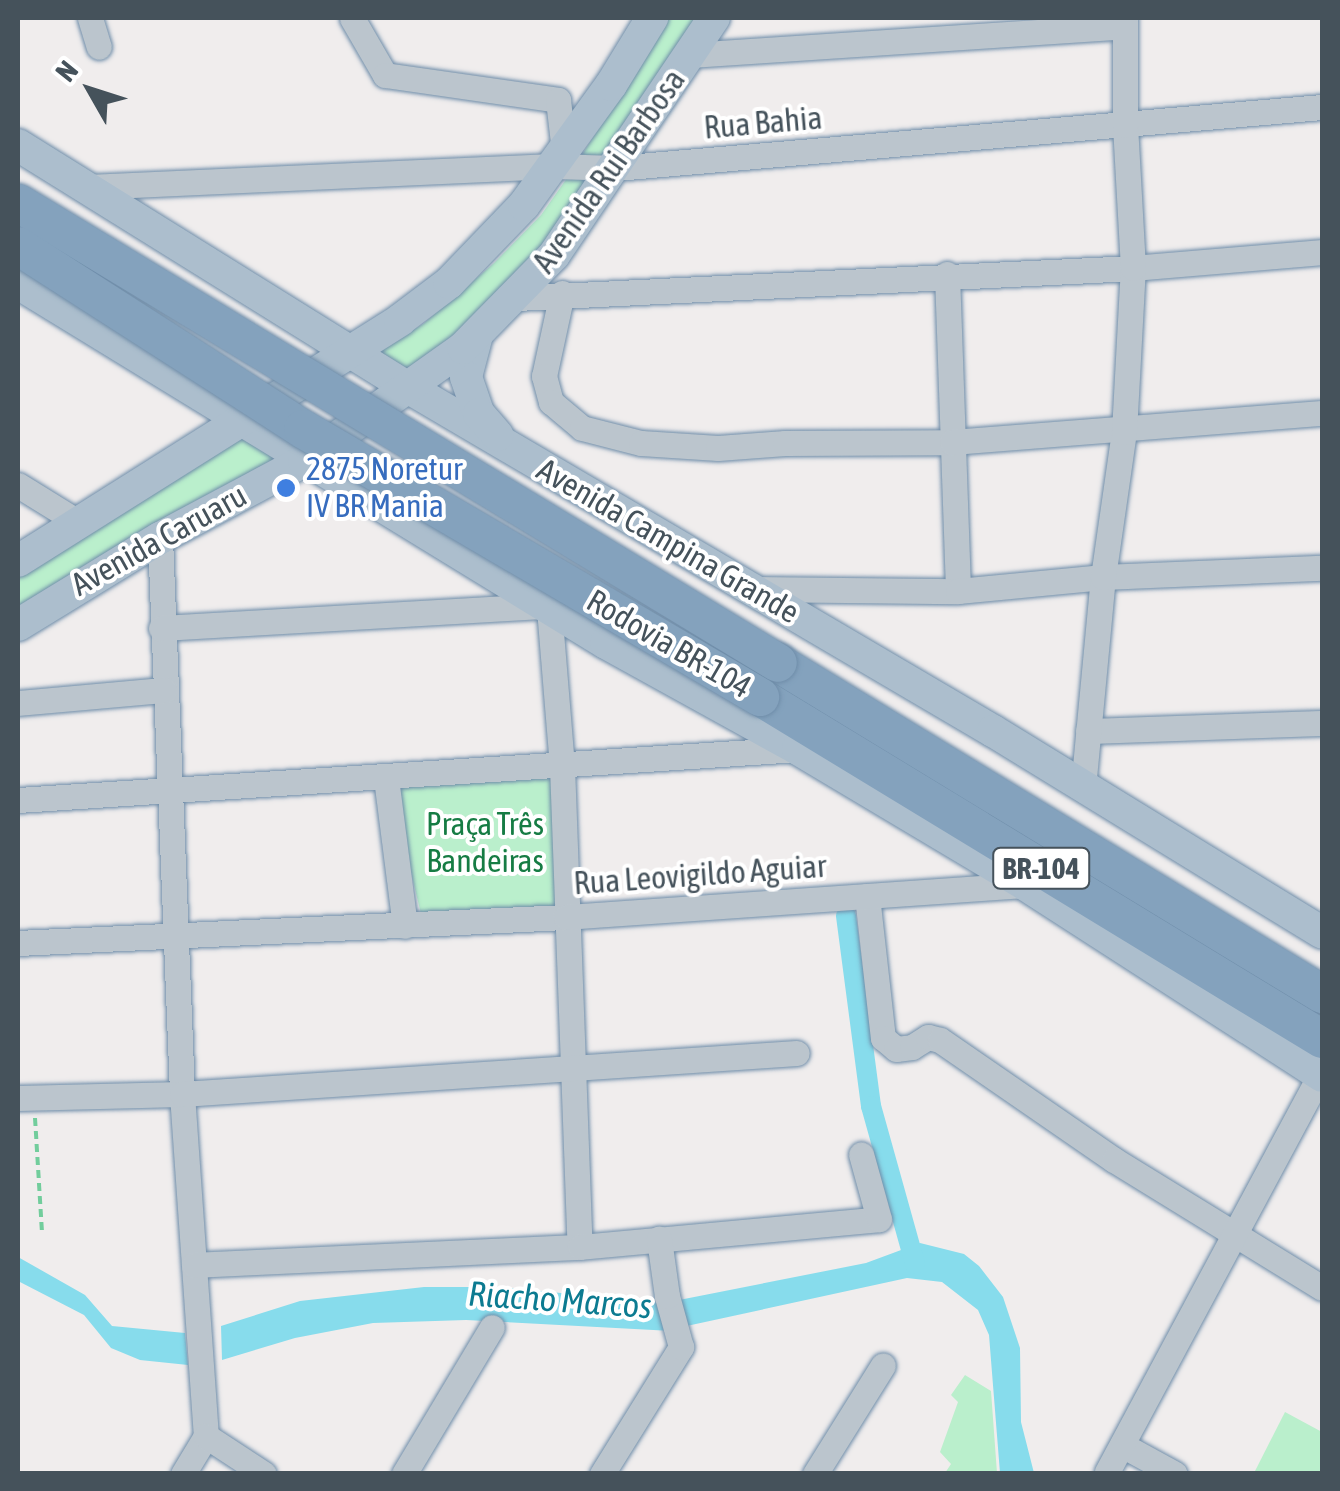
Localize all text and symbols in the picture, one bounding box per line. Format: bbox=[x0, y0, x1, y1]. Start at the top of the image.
north arrow bbox=[40, 40, 140, 140]
text: N bbox=[49, 55, 84, 88]
street label: Avenida Rui Barbosa bbox=[525, 62, 693, 280]
street label: Rua Bahia bbox=[702, 99, 824, 147]
street label: Avenida Campina Grande bbox=[530, 450, 806, 632]
place label: 2875 Noretur IV BR Mania bbox=[306, 451, 463, 526]
street label: Avenida Caruaru bbox=[65, 476, 253, 604]
marker: 2875 Noretur IV BR Mania bbox=[275, 477, 297, 499]
street label: Rodovia BR-104 bbox=[580, 582, 758, 706]
park label: Praça Três Bandeiras bbox=[426, 806, 544, 881]
road number: BR-104 bbox=[991, 843, 1091, 893]
street label: Rua Leovigildo Aguiar bbox=[572, 847, 828, 903]
water label: Riacho Marcos bbox=[467, 1272, 653, 1326]

